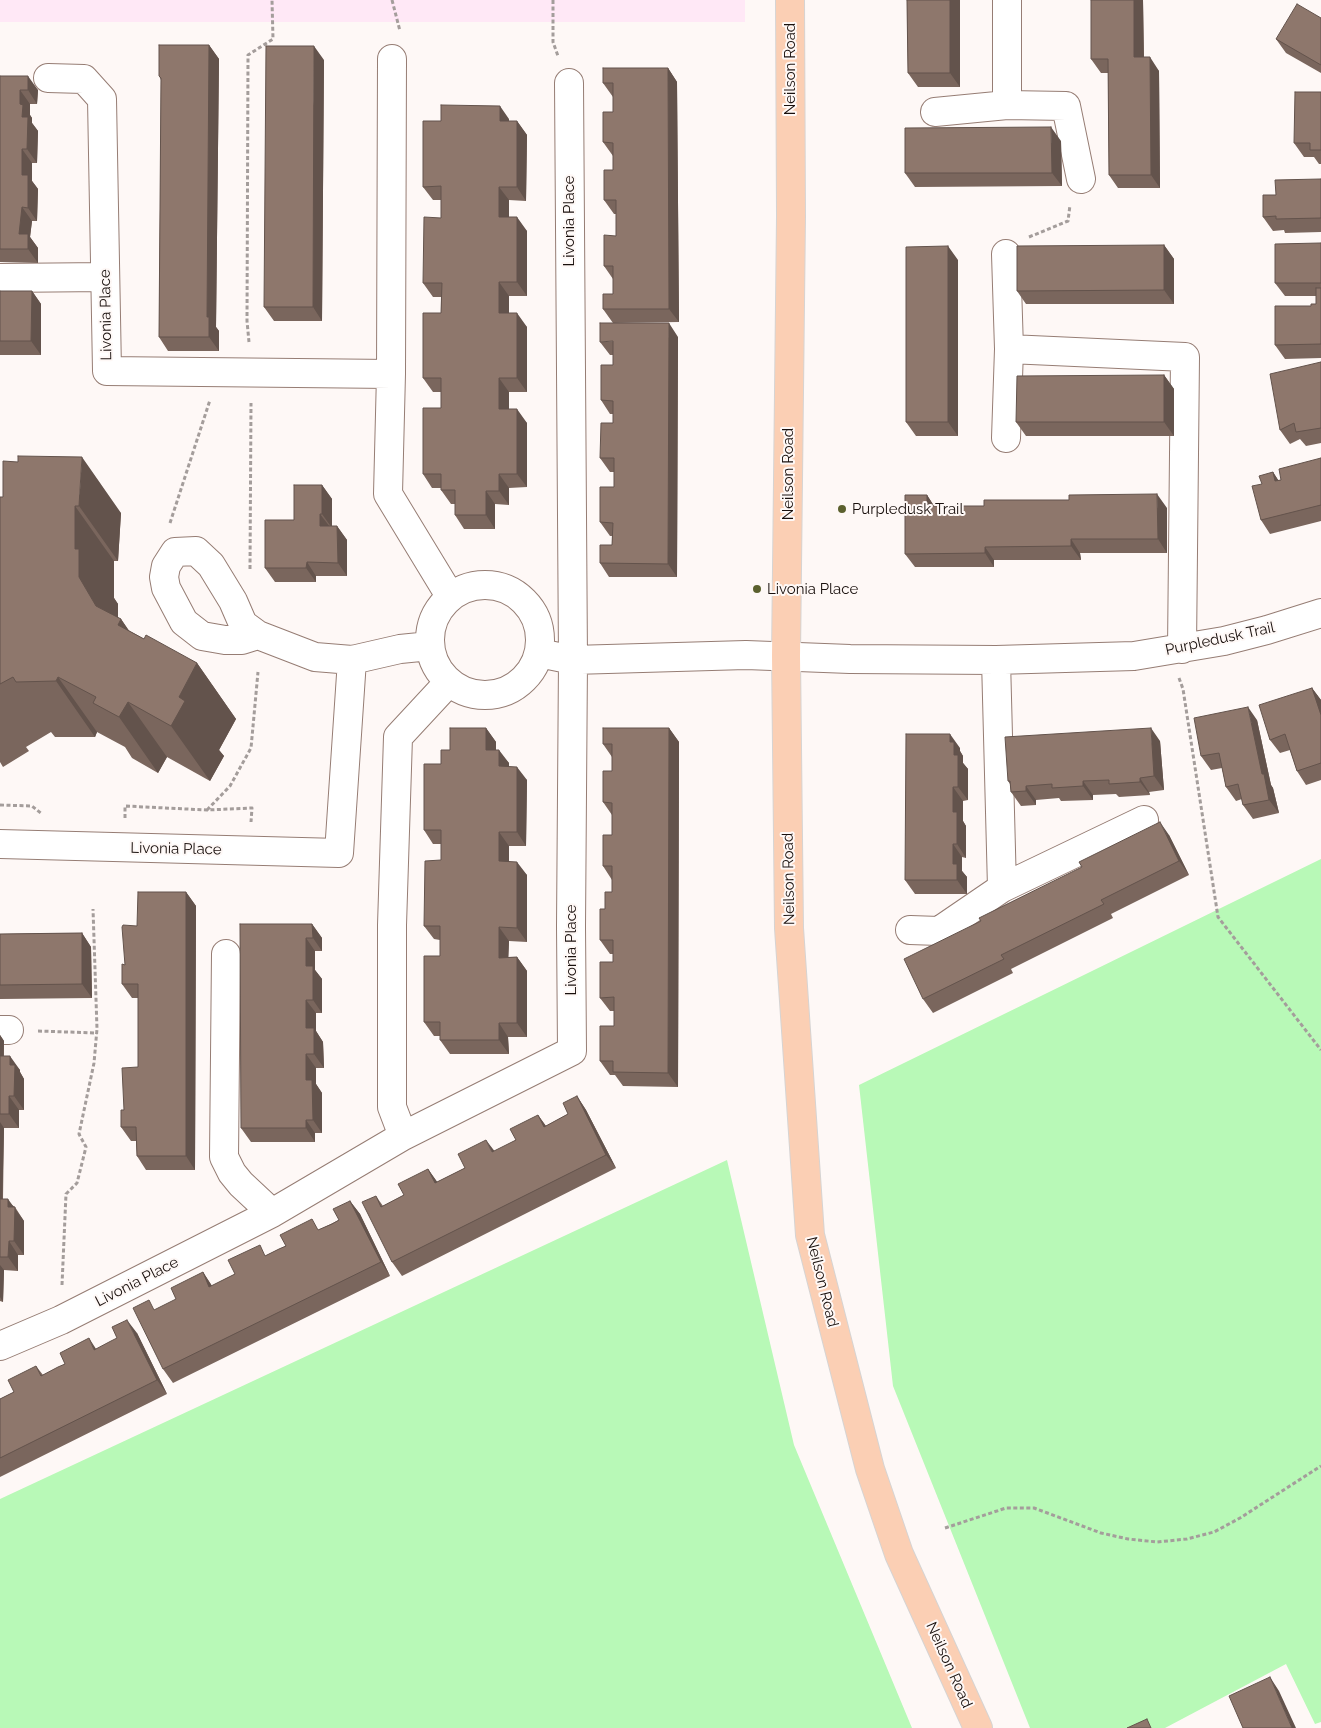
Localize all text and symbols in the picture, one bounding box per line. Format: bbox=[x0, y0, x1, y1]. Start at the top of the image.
street label: Neilson Road bbox=[781, 23, 799, 115]
street label: Livonia Place bbox=[560, 175, 578, 267]
street label: Livonia Place bbox=[96, 269, 116, 361]
street label: Neilson Road bbox=[779, 428, 797, 520]
place label: Purpledusk Trail bbox=[852, 500, 963, 518]
marker: Purpledusk Trail bbox=[836, 503, 848, 515]
place label: Livonia Place bbox=[767, 580, 858, 598]
marker: Livonia Place bbox=[751, 583, 763, 595]
street label: Purpledusk Trail bbox=[1164, 619, 1276, 659]
street label: Neilson Road bbox=[779, 833, 799, 925]
street label: Livonia Place bbox=[130, 839, 222, 859]
street label: Livonia Place bbox=[562, 904, 580, 996]
street label: Neilson Road bbox=[802, 1235, 842, 1329]
street label: Livonia Place bbox=[92, 1253, 182, 1311]
street label: Neilson Road bbox=[922, 1619, 976, 1711]

